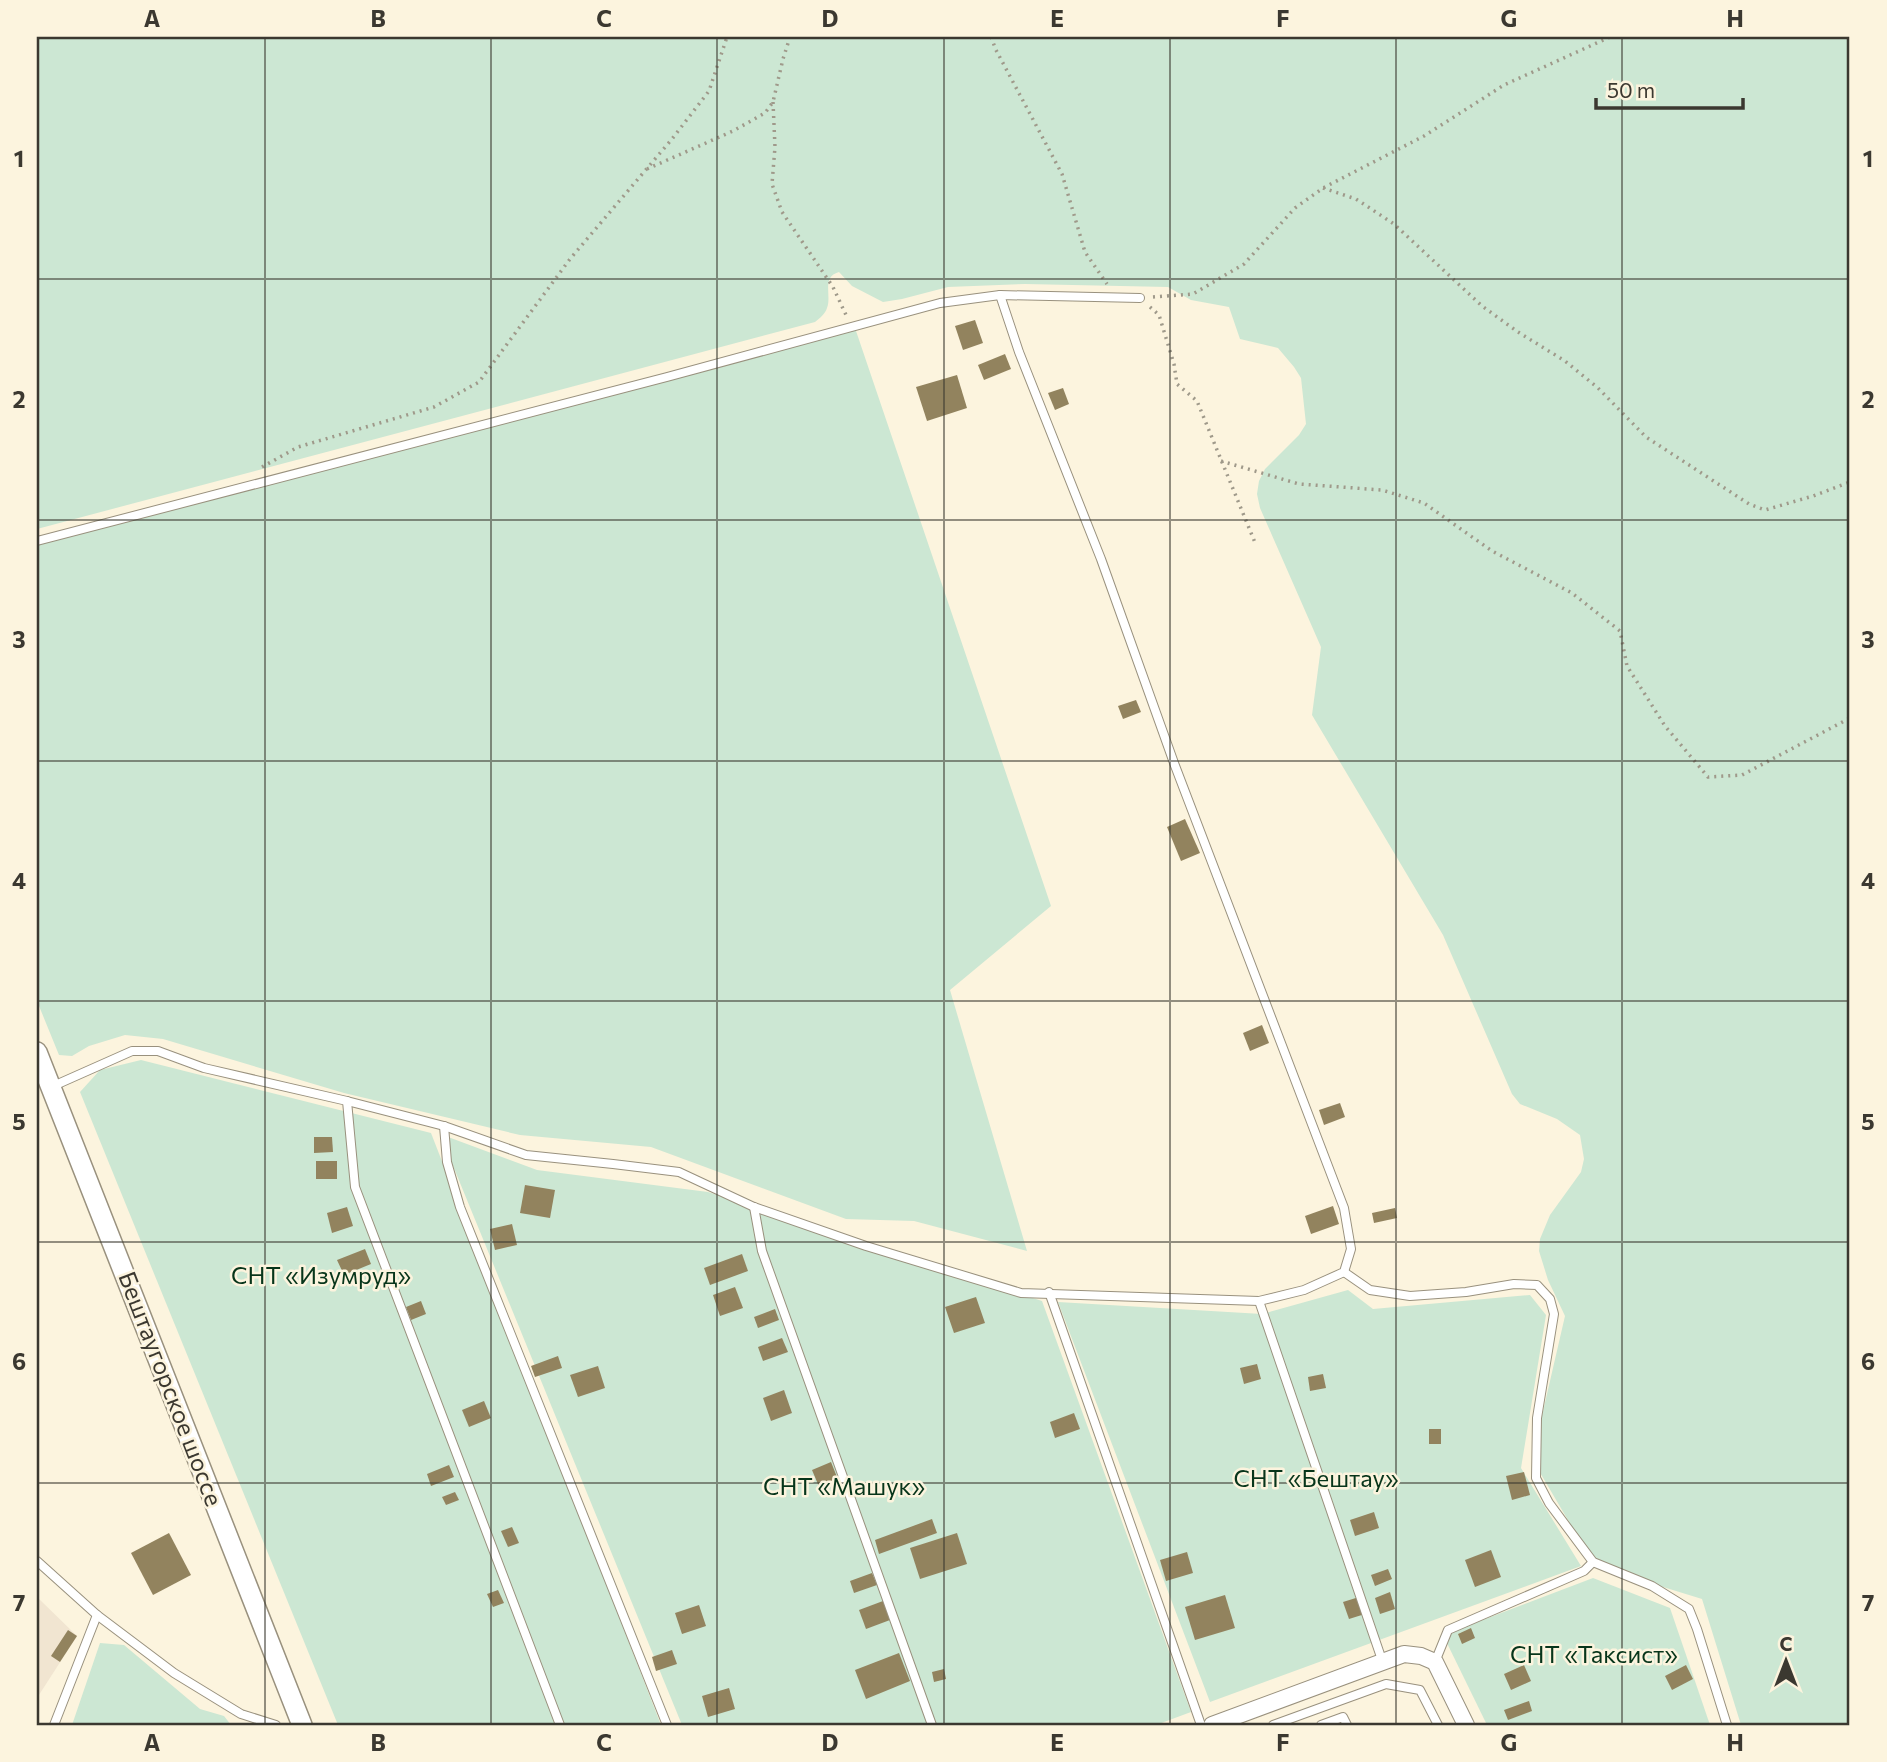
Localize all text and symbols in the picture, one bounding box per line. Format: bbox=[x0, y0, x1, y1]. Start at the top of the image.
text: A bbox=[144, 4, 161, 32]
text: B bbox=[370, 4, 386, 32]
text: C bbox=[596, 4, 612, 32]
text: D bbox=[822, 4, 839, 32]
text: E bbox=[1050, 4, 1064, 32]
text: F bbox=[1276, 4, 1290, 32]
text: G bbox=[1501, 4, 1517, 32]
text: H bbox=[1726, 4, 1744, 32]
scale bar bbox=[1596, 66, 1744, 110]
text: 50 m bbox=[1607, 77, 1655, 102]
text: 1 bbox=[14, 144, 24, 172]
text: 1 bbox=[1863, 144, 1873, 172]
text: 2 bbox=[12, 385, 26, 413]
text: 2 bbox=[1861, 385, 1875, 413]
text: 3 bbox=[12, 625, 26, 653]
text: 3 bbox=[1861, 625, 1875, 653]
text: 4 bbox=[12, 866, 26, 894]
text: 4 bbox=[1861, 866, 1875, 894]
text: 5 bbox=[12, 1107, 26, 1135]
text: 5 bbox=[1861, 1107, 1875, 1135]
park label: СНТ «Изумруд» bbox=[231, 1260, 411, 1289]
street label: Бештаугорское шоссе bbox=[113, 1267, 229, 1510]
text: 6 bbox=[12, 1347, 26, 1375]
text: 6 bbox=[1861, 1347, 1875, 1375]
park label: СНТ «Бештау» bbox=[1233, 1463, 1399, 1492]
park label: СНТ «Машук» bbox=[763, 1471, 925, 1500]
text: 7 bbox=[13, 1588, 25, 1616]
text: 7 bbox=[1862, 1588, 1874, 1616]
north arrow bbox=[1750, 1626, 1820, 1696]
text: С bbox=[1780, 1632, 1793, 1655]
park label: СНТ «Таксист» bbox=[1510, 1639, 1678, 1668]
text: A bbox=[144, 1728, 161, 1756]
text: B bbox=[370, 1728, 386, 1756]
text: C bbox=[596, 1728, 612, 1756]
text: D bbox=[822, 1728, 839, 1756]
text: E bbox=[1050, 1728, 1064, 1756]
text: F bbox=[1276, 1728, 1290, 1756]
text: G bbox=[1501, 1728, 1517, 1756]
text: H bbox=[1726, 1728, 1744, 1756]

